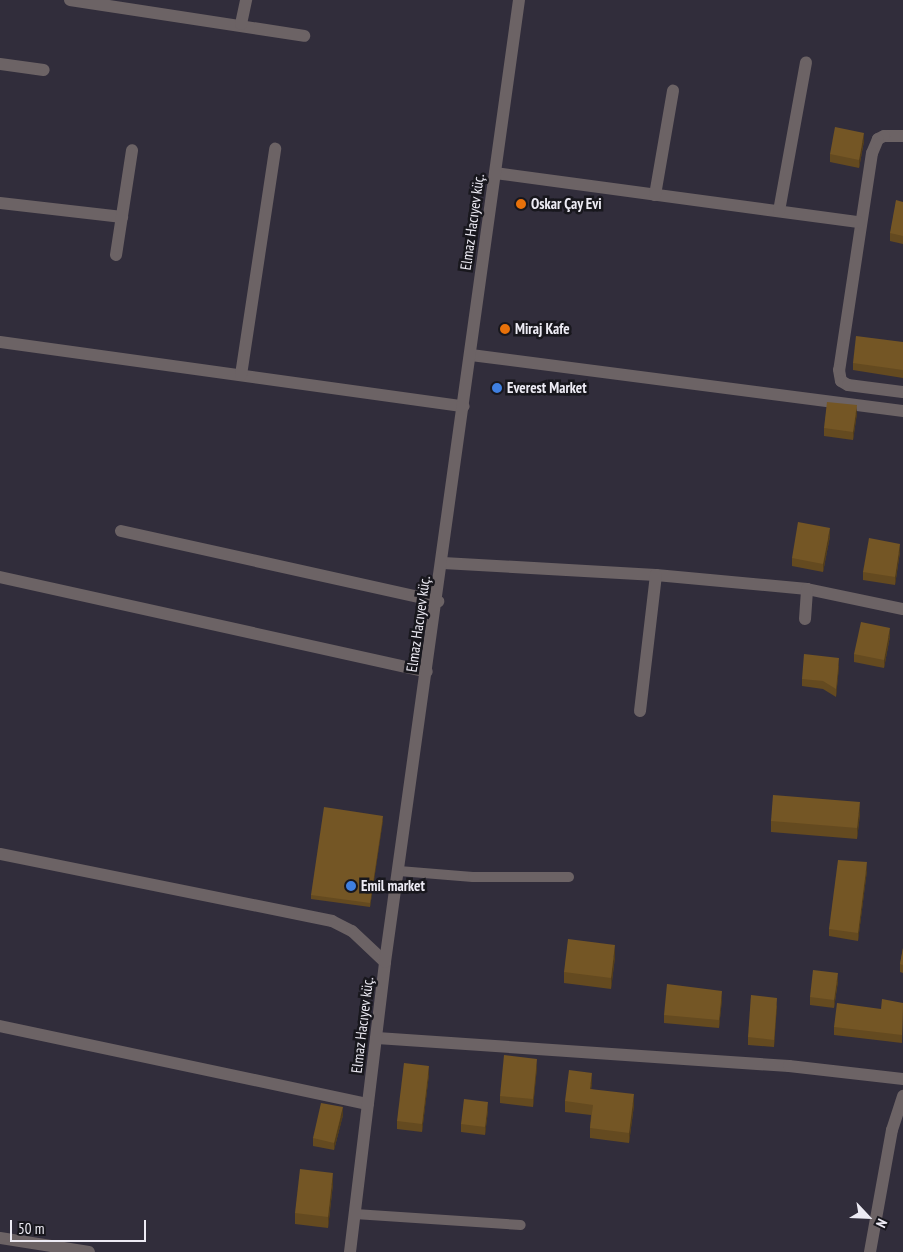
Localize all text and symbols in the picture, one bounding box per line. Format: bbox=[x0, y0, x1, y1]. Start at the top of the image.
street label: Elmaz Hacıyev küç. bbox=[456, 172, 488, 272]
place label: Oskar Çay Evi bbox=[531, 195, 602, 213]
marker: Oskar Çay Evi bbox=[515, 198, 527, 210]
place label: Miraj Kafe bbox=[515, 320, 570, 338]
marker: Miraj Kafe bbox=[499, 323, 511, 335]
place label: Everest Market bbox=[507, 379, 587, 397]
marker: Everest Market bbox=[491, 382, 503, 394]
street label: Elmaz Hacıyev küç. bbox=[402, 574, 434, 674]
place label: Emil market bbox=[361, 877, 425, 895]
marker: Emil market bbox=[345, 880, 357, 892]
street label: Elmaz Hacıyev küç. bbox=[347, 975, 377, 1075]
north arrow bbox=[843, 1192, 893, 1242]
scale bar bbox=[12, 1210, 149, 1242]
text: N bbox=[872, 1216, 891, 1231]
text: 50 m bbox=[18, 1219, 44, 1238]

